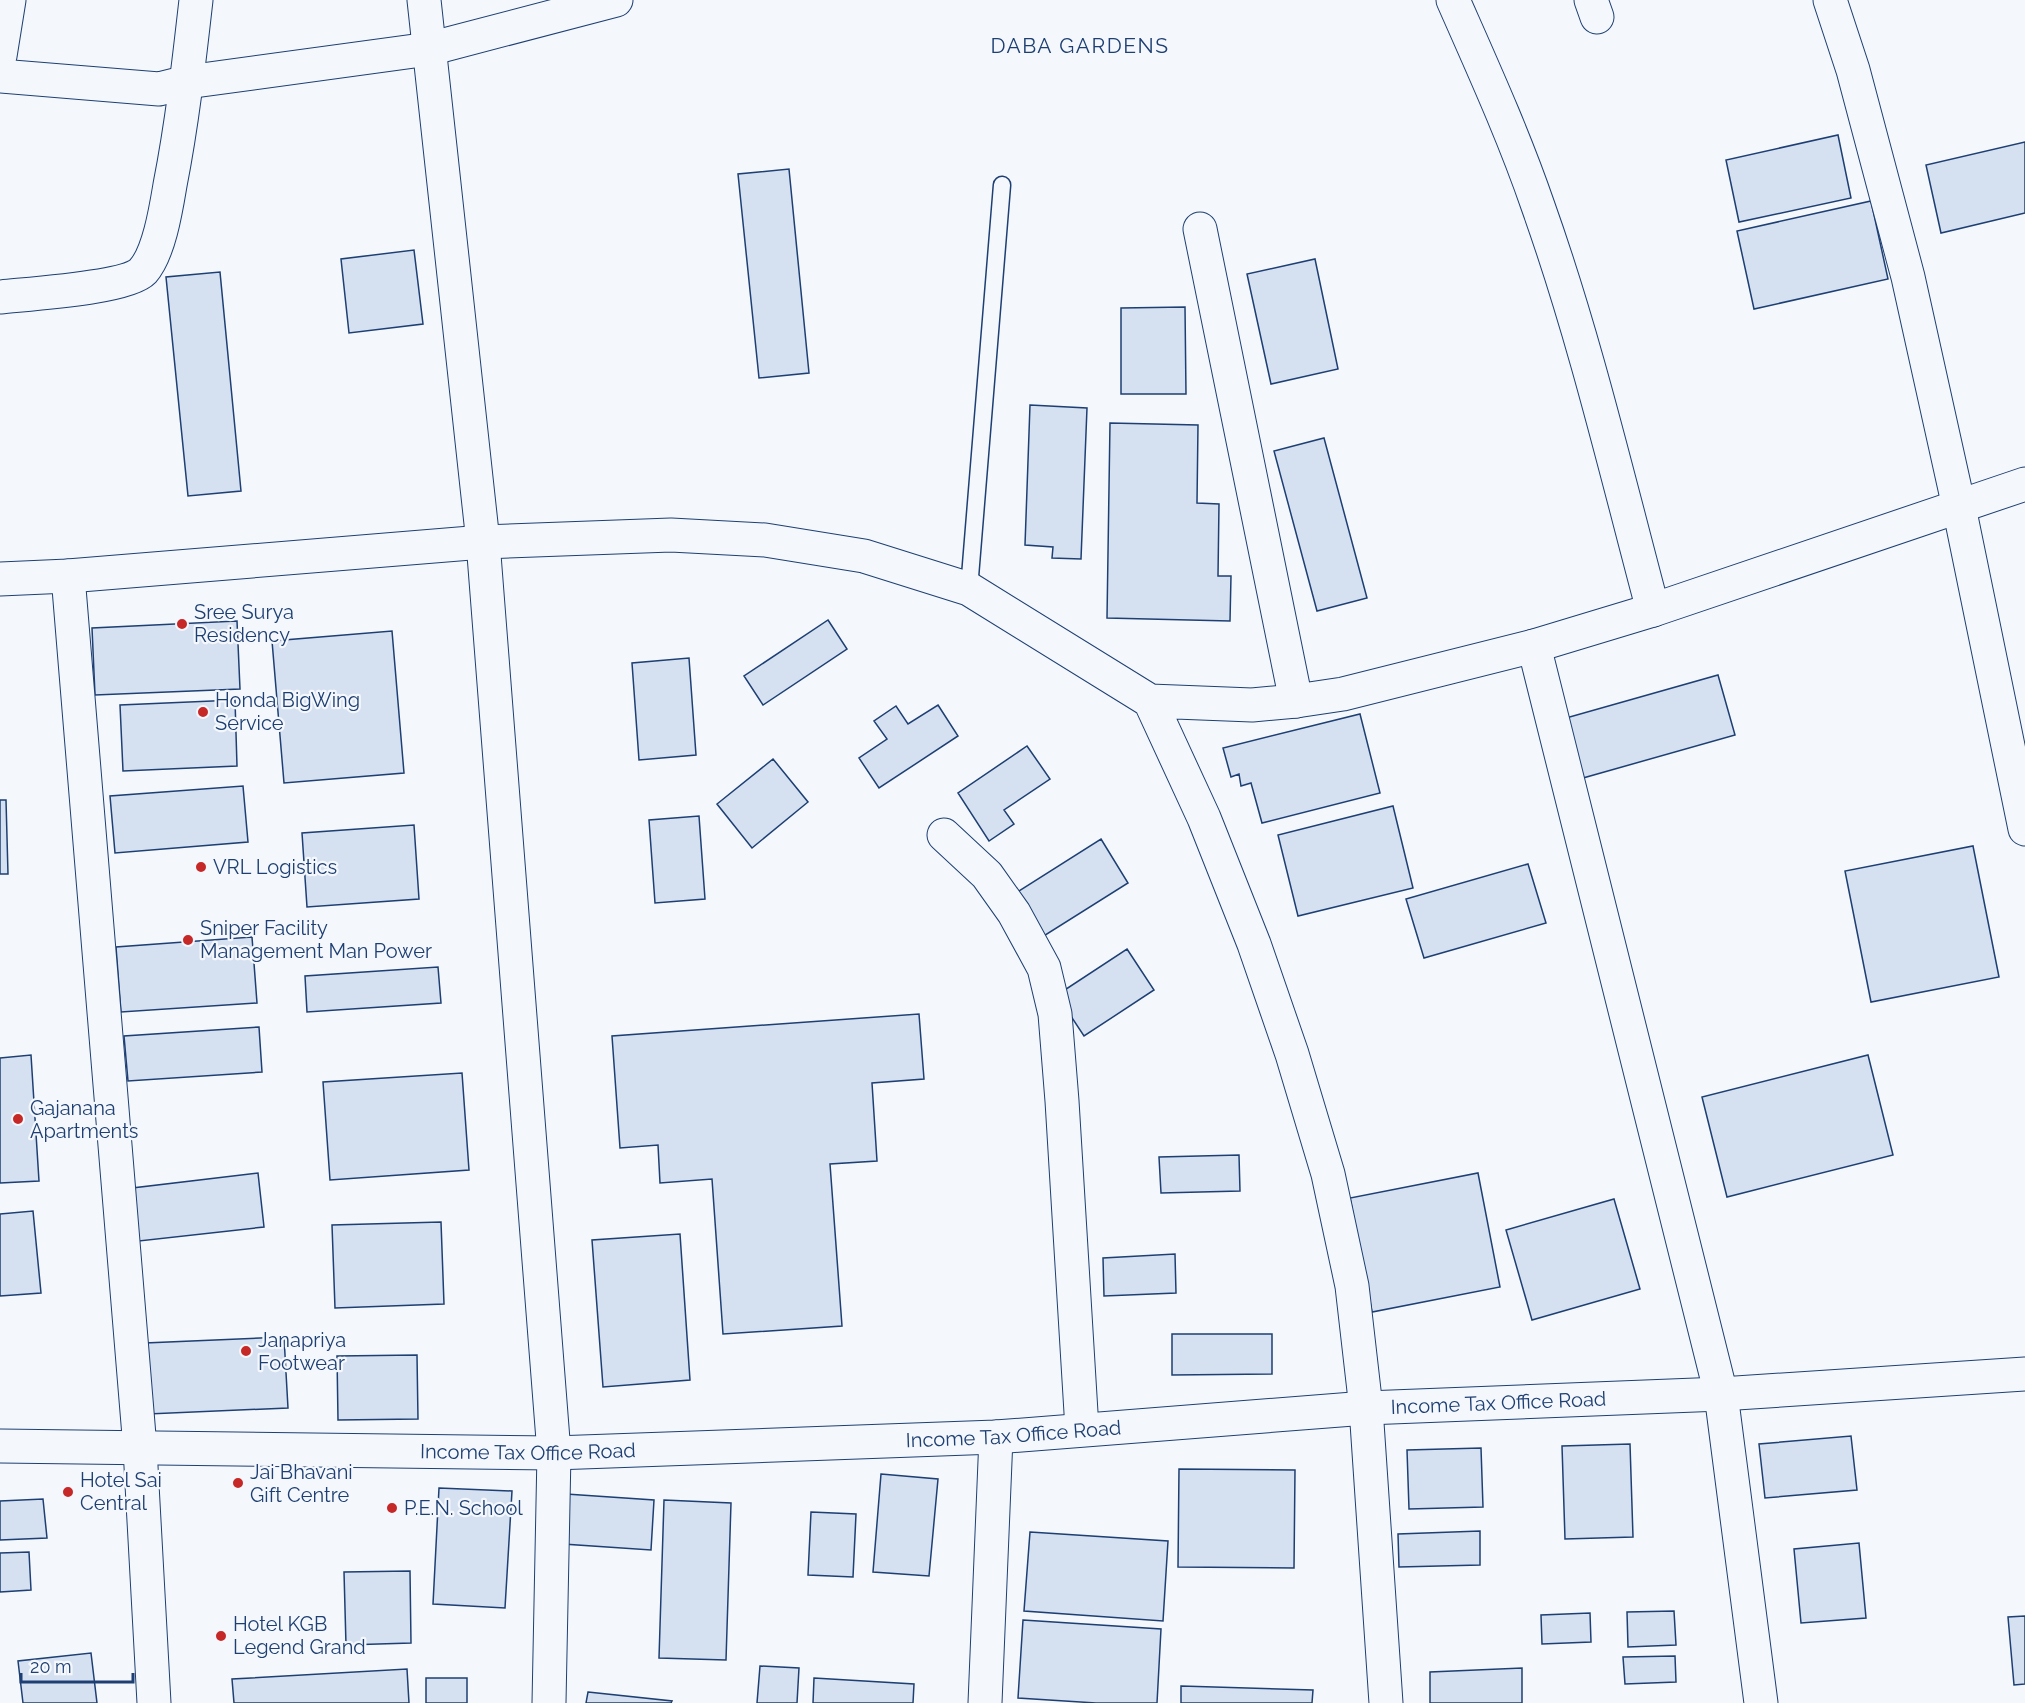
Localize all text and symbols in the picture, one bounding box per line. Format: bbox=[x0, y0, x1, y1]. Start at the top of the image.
district label: DABA GARDENS bbox=[991, 33, 1169, 58]
place label: Sree Surya Residency bbox=[194, 600, 294, 647]
marker: Sree Surya Residency bbox=[175, 617, 189, 631]
place label: Honda BigWing Service bbox=[215, 688, 360, 735]
marker: Honda BigWing Service bbox=[196, 705, 210, 719]
place label: VRL Logistics bbox=[213, 855, 337, 879]
marker: VRL Logistics bbox=[194, 860, 208, 874]
place label: Sniper Facility Management Man Power bbox=[200, 916, 432, 963]
marker: Sniper Facility Management Man Power bbox=[181, 933, 195, 947]
place label: Gajanana Apartments bbox=[30, 1096, 139, 1143]
marker: Gajanana Apartments bbox=[11, 1112, 25, 1126]
place label: Janapriya Footwear bbox=[258, 1328, 346, 1375]
marker: Janapriya Footwear bbox=[239, 1344, 253, 1358]
street label: Income Tax Office Road bbox=[1390, 1387, 1607, 1419]
street label: Income Tax Office Road bbox=[905, 1415, 1122, 1452]
street label: Income Tax Office Road bbox=[420, 1438, 636, 1465]
place label: Jai Bhavani Gift Centre bbox=[250, 1460, 353, 1507]
place label: Hotel Sai Central bbox=[80, 1468, 162, 1515]
marker: Jai Bhavani Gift Centre bbox=[231, 1476, 245, 1490]
marker: Hotel Sai Central bbox=[61, 1485, 75, 1499]
place label: P.E.N. School bbox=[404, 1496, 523, 1520]
marker: P.E.N. School bbox=[385, 1501, 399, 1515]
place label: Hotel KGB Legend Grand bbox=[233, 1612, 366, 1659]
marker: Hotel KGB Legend Grand bbox=[214, 1629, 228, 1643]
scale bar bbox=[21, 1646, 134, 1684]
text: 20 m bbox=[30, 1656, 72, 1677]

